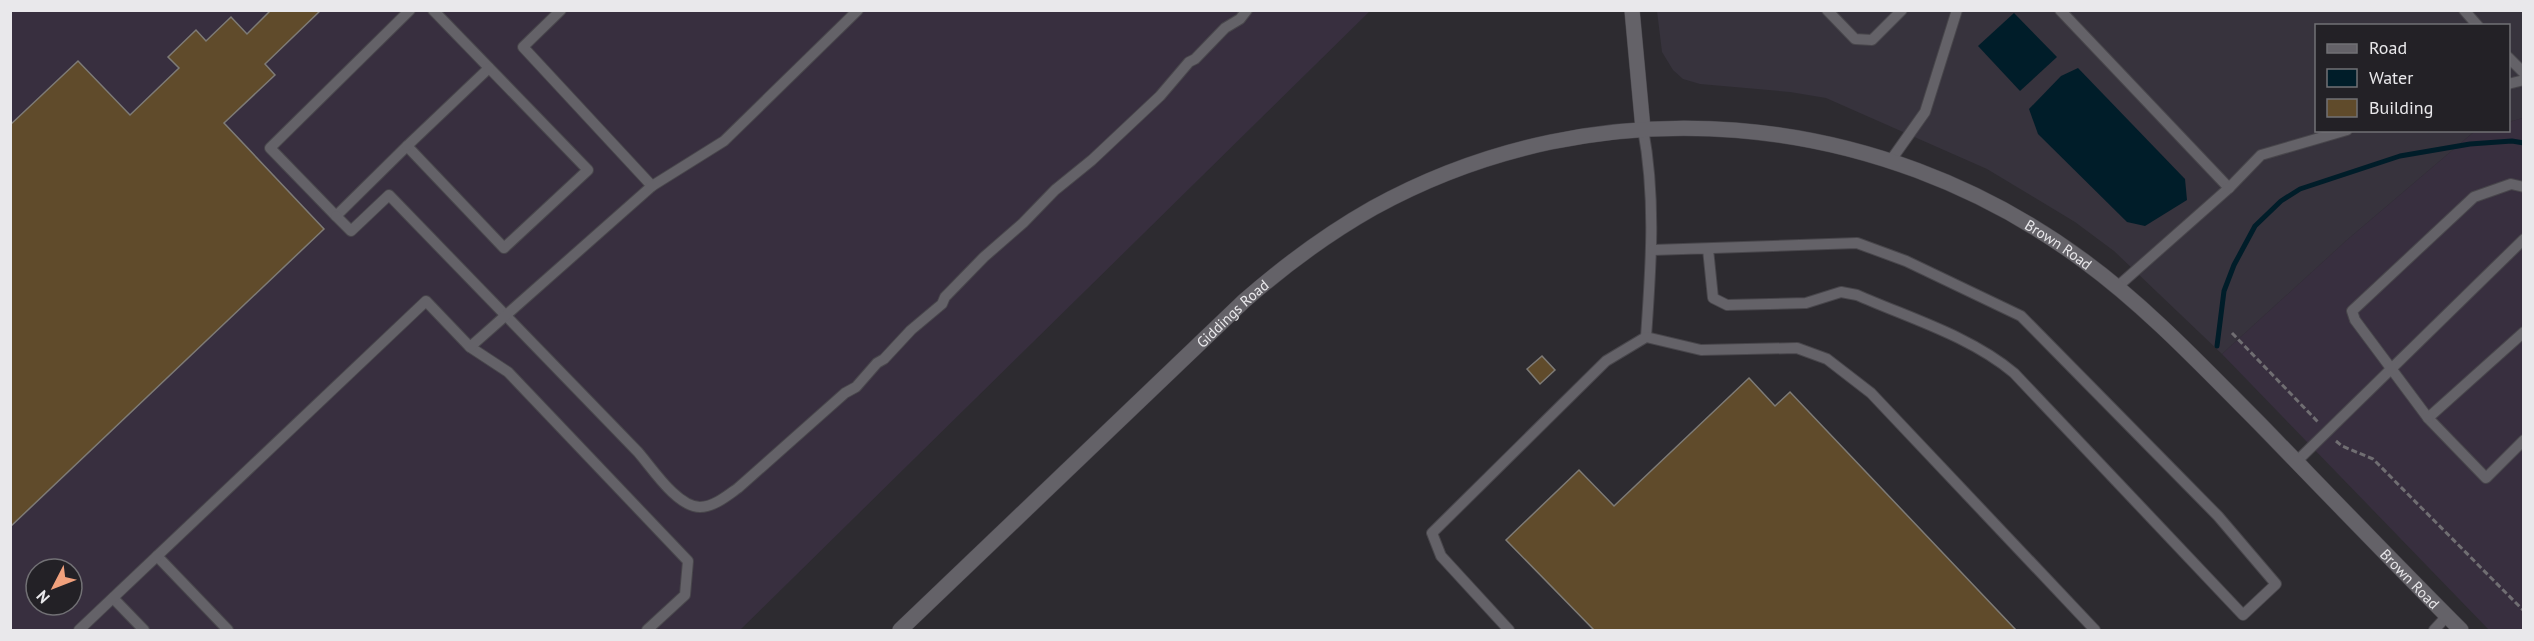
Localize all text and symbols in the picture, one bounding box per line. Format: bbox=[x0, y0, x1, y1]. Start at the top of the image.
legend bbox=[2315, 24, 2510, 132]
text: Road bbox=[2369, 36, 2407, 59]
text: Water bbox=[2369, 66, 2413, 89]
text: Building bbox=[2369, 96, 2433, 119]
street label: Brown Road bbox=[2022, 215, 2096, 273]
street label: Giddings Road bbox=[1192, 275, 1272, 351]
street label: Brown Road bbox=[2376, 545, 2444, 613]
north arrow bbox=[24, 557, 84, 617]
text: N bbox=[32, 586, 54, 608]

